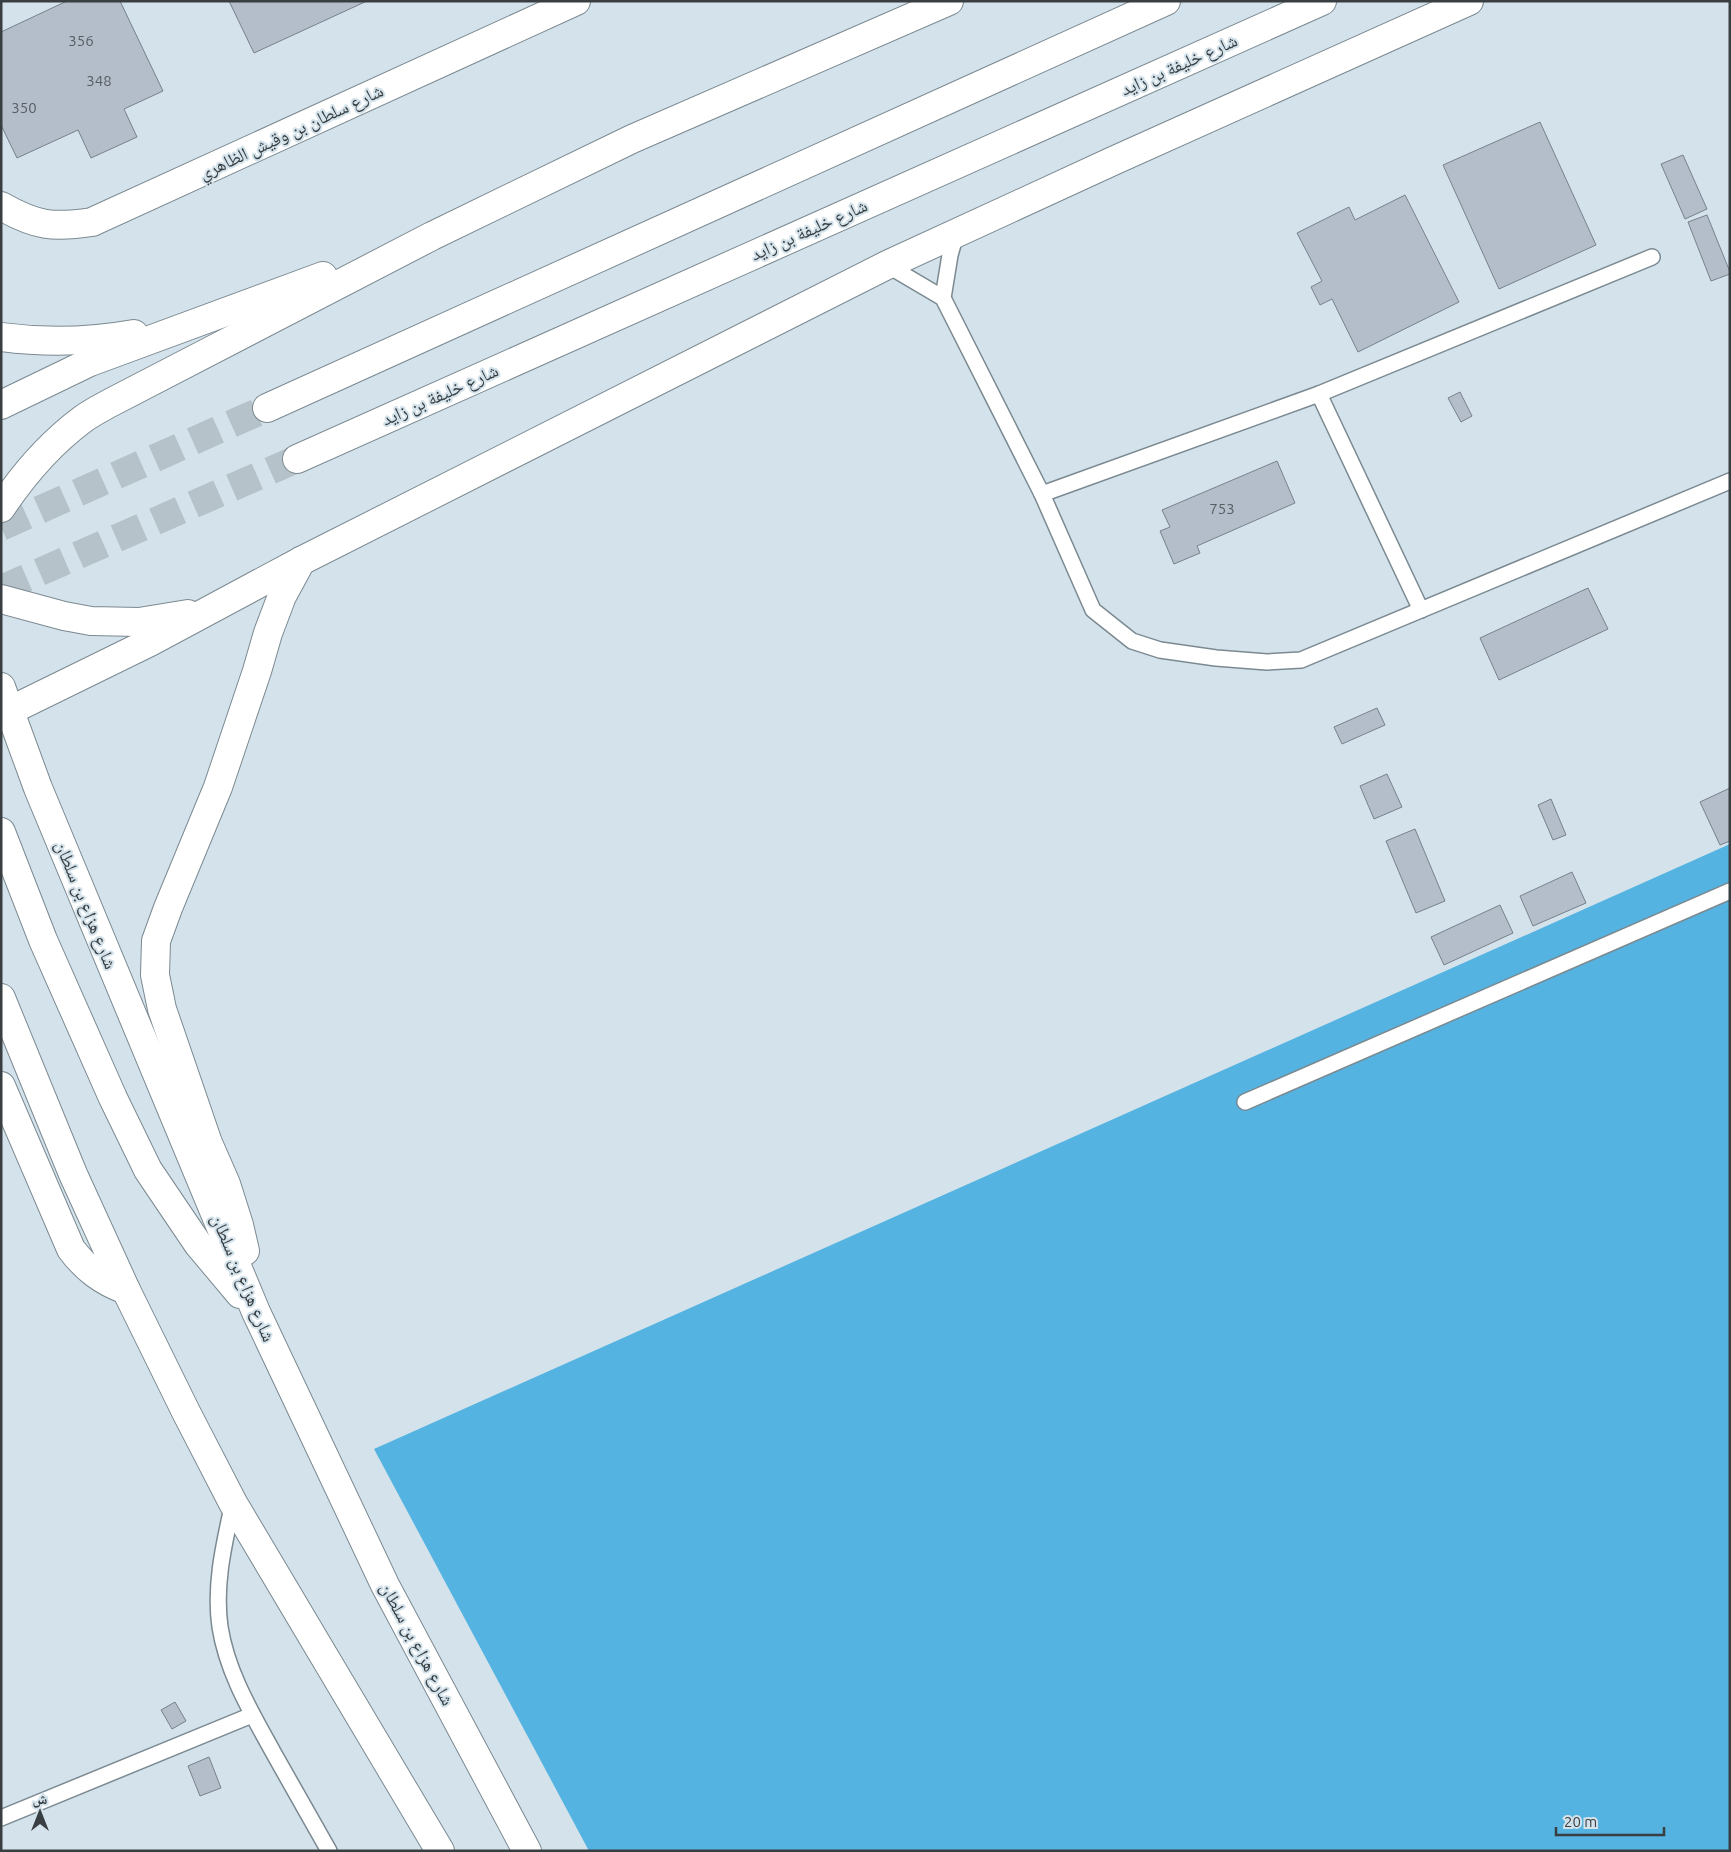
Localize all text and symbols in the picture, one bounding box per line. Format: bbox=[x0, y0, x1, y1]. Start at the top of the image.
street label: شارع خليفة بن زايد bbox=[1117, 29, 1241, 101]
house number: 356 bbox=[68, 32, 94, 49]
house number: 348 bbox=[86, 72, 112, 89]
street label: شارع سلطان بن وقيش الظاهري bbox=[195, 80, 388, 188]
house number: 350 bbox=[11, 99, 37, 116]
street label: شارع خليفة بن زايد bbox=[747, 194, 871, 266]
street label: شارع خليفة بن زايد bbox=[378, 359, 502, 431]
house number: 753 bbox=[1209, 500, 1235, 517]
street label: شارع هزاع بن سلطان bbox=[50, 838, 122, 972]
street label: شارع هزاع بن سلطان bbox=[206, 1211, 280, 1345]
street label: شارع هزاع بن سلطان bbox=[375, 1579, 459, 1709]
north arrow bbox=[15, 1787, 65, 1837]
text: ش bbox=[33, 1791, 48, 1808]
scale bar bbox=[1556, 1804, 1664, 1836]
text: 20 m bbox=[1564, 1813, 1597, 1830]

